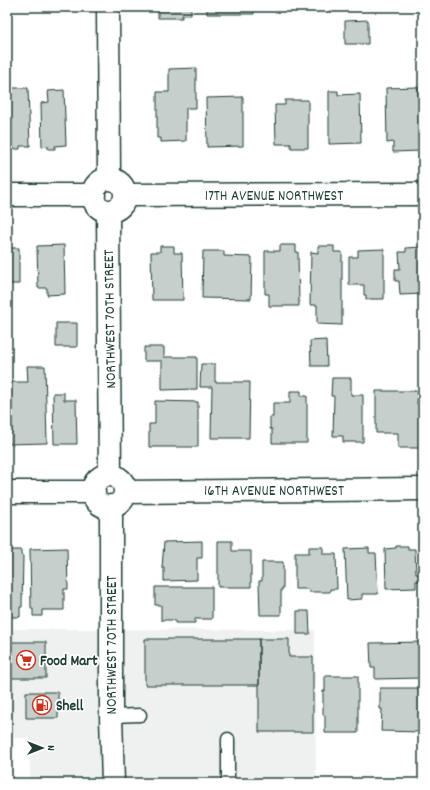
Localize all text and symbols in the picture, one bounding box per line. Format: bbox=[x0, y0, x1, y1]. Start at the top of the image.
street label: 17TH AVENUE NORTHWEST bbox=[205, 186, 343, 208]
street label: NORTHWEST 70TH STREET bbox=[99, 249, 123, 389]
street label: 16TH AVENUE NORTHWEST bbox=[204, 481, 344, 503]
street label: NORTHWEST 70TH STREET bbox=[102, 575, 124, 715]
supermarket icon: Food Mart bbox=[15, 649, 37, 671]
place label: Food Mart bbox=[40, 651, 98, 673]
fuel station icon: Shell bbox=[31, 694, 53, 716]
place label: Shell bbox=[56, 696, 84, 718]
north arrow bbox=[22, 728, 62, 768]
text: N bbox=[42, 745, 58, 751]

